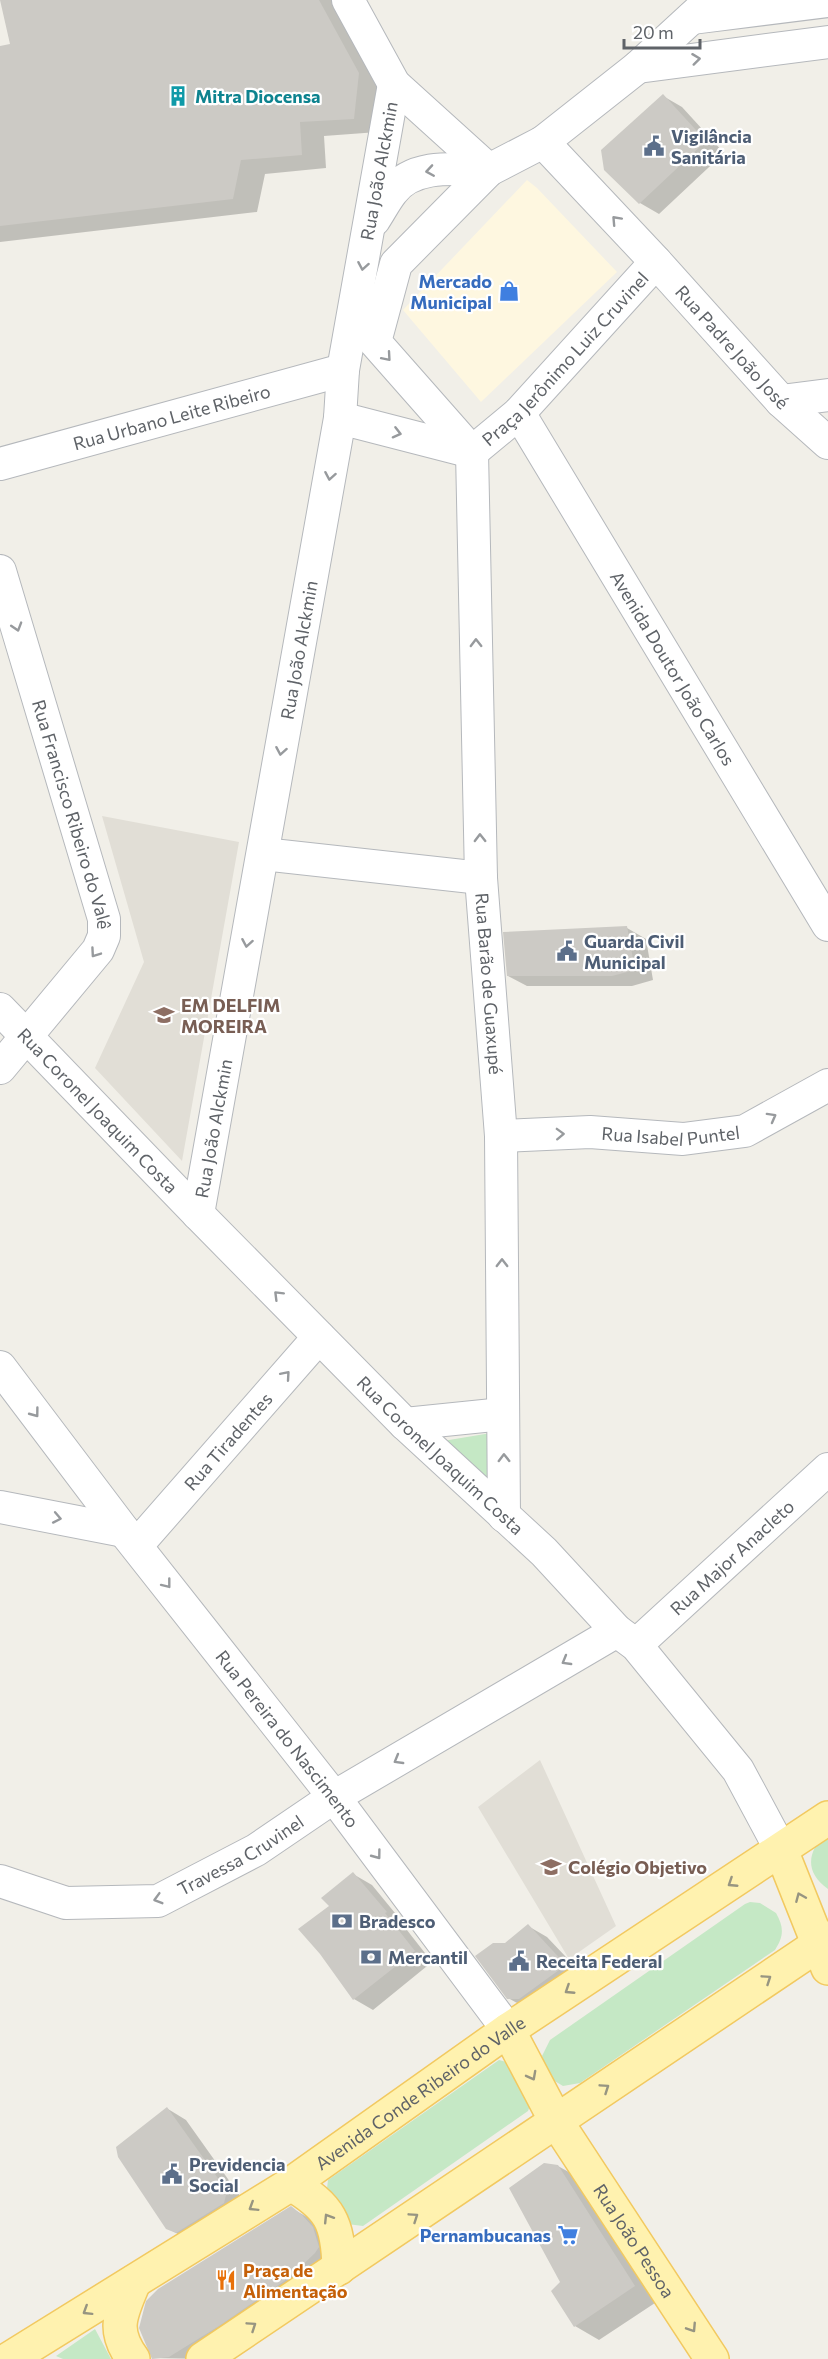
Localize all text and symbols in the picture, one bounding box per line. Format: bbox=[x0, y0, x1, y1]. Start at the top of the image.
scale bar bbox=[624, 12, 700, 50]
text: 20 m bbox=[633, 21, 674, 43]
one-way arrow bbox=[691, 54, 701, 66]
building icon: Mitra Diocensa bbox=[166, 84, 190, 108]
place label: Mitra Diocensa bbox=[195, 85, 321, 107]
street label: Rua João Alckmin bbox=[355, 100, 402, 242]
place label: Vigilância Sanitária bbox=[671, 125, 752, 168]
public building icon: Vigilância Sanitária bbox=[642, 134, 666, 158]
one-way arrow bbox=[426, 165, 435, 177]
one-way arrow bbox=[612, 216, 623, 226]
one-way arrow bbox=[357, 261, 369, 270]
street label: Praça Jerônimo Luiz Cruvinel bbox=[477, 267, 653, 450]
place label: Mercado Municipal bbox=[410, 270, 492, 313]
shop icon: Mercado Municipal bbox=[497, 279, 521, 303]
street label: Rua Padre João José bbox=[671, 280, 793, 414]
one-way arrow bbox=[380, 350, 391, 361]
street label: Rua Urbano Leite Ribeiro bbox=[71, 379, 273, 454]
one-way arrow bbox=[391, 426, 401, 438]
one-way arrow bbox=[324, 471, 337, 481]
street label: Avenida Doutor João Carlos bbox=[606, 567, 740, 769]
street label: Rua João Alckmin bbox=[275, 579, 322, 721]
one-way arrow bbox=[10, 621, 22, 632]
one-way arrow bbox=[470, 638, 482, 647]
street label: Rua Francisco Ribeiro do Valê bbox=[28, 697, 115, 929]
one-way arrow bbox=[275, 745, 288, 755]
one-way arrow bbox=[474, 833, 486, 842]
street label: Rua Barão de Guaxupé bbox=[471, 892, 507, 1075]
place label: Guarda Civil Municipal bbox=[584, 930, 685, 973]
one-way arrow bbox=[241, 937, 254, 947]
public building icon: Guarda Civil Municipal bbox=[555, 939, 579, 963]
one-way arrow bbox=[91, 947, 102, 958]
place label: EM DELFIM MOREIRA bbox=[181, 994, 280, 1037]
school or university icon: EM DELFIM MOREIRA bbox=[152, 1003, 176, 1027]
street label: Rua Coronel Joaquim Costa bbox=[13, 1023, 183, 1198]
street label: Rua João Alckmin bbox=[190, 1057, 236, 1200]
one-way arrow bbox=[765, 1113, 776, 1124]
street label: Rua Isabel Puntel bbox=[601, 1121, 741, 1150]
one-way arrow bbox=[555, 1127, 564, 1140]
one-way arrow bbox=[496, 1258, 508, 1267]
one-way arrow bbox=[275, 1292, 286, 1303]
one-way arrow bbox=[279, 1371, 290, 1382]
street label: Rua Coronel Joaquim Costa bbox=[353, 1371, 528, 1539]
street label: Rua Tiradentes bbox=[179, 1388, 277, 1495]
one-way arrow bbox=[28, 1407, 39, 1418]
one-way arrow bbox=[498, 1453, 510, 1462]
street label: Rua Major Anacleto bbox=[665, 1495, 798, 1619]
one-way arrow bbox=[52, 1511, 62, 1524]
one-way arrow bbox=[160, 1577, 171, 1588]
street label: Rua Pereira do Nascimento bbox=[211, 1646, 364, 1832]
one-way arrow bbox=[562, 1653, 572, 1665]
one-way arrow bbox=[394, 1752, 404, 1764]
street label: Travessa Cruvinel bbox=[174, 1810, 308, 1900]
one-way arrow bbox=[369, 1848, 380, 1859]
school or university icon: Colégio Objetivo bbox=[539, 1855, 563, 1879]
place label: Colégio Objetivo bbox=[568, 1856, 707, 1878]
one-way arrow bbox=[728, 1875, 738, 1887]
one-way arrow bbox=[153, 1891, 163, 1904]
one-way arrow bbox=[795, 1892, 807, 1903]
bank icon: Bradesco bbox=[330, 1909, 354, 1933]
place label: Bradesco bbox=[359, 1910, 436, 1932]
bank icon: Mercantil bbox=[359, 1945, 383, 1969]
place label: Mercantil bbox=[388, 1946, 468, 1968]
public building icon: Receita Federal bbox=[507, 1949, 531, 1973]
place label: Receita Federal bbox=[536, 1950, 662, 1972]
one-way arrow bbox=[760, 1976, 771, 1987]
one-way arrow bbox=[565, 1983, 576, 1994]
street label: Avenida Conde Ribeiro do Valle bbox=[311, 2011, 529, 2174]
one-way arrow bbox=[525, 2070, 536, 2080]
one-way arrow bbox=[599, 2084, 609, 2096]
place label: Previdencia Social bbox=[189, 2153, 285, 2196]
public building icon: Previdencia Social bbox=[160, 2162, 184, 2186]
street label: Rua João Pessoa bbox=[589, 2180, 680, 2302]
one-way arrow bbox=[249, 2200, 259, 2212]
one-way arrow bbox=[324, 2214, 336, 2224]
one-way arrow bbox=[407, 2214, 418, 2225]
supermarket icon: Pernambucanas bbox=[556, 2223, 580, 2247]
place label: Pernambucanas bbox=[420, 2224, 551, 2246]
place label: Praça de Alimentação bbox=[243, 2259, 348, 2302]
restaurant icon: Praça de Alimentação bbox=[214, 2268, 238, 2292]
one-way arrow bbox=[83, 2303, 93, 2315]
one-way arrow bbox=[246, 2322, 256, 2334]
one-way arrow bbox=[685, 2322, 696, 2333]

